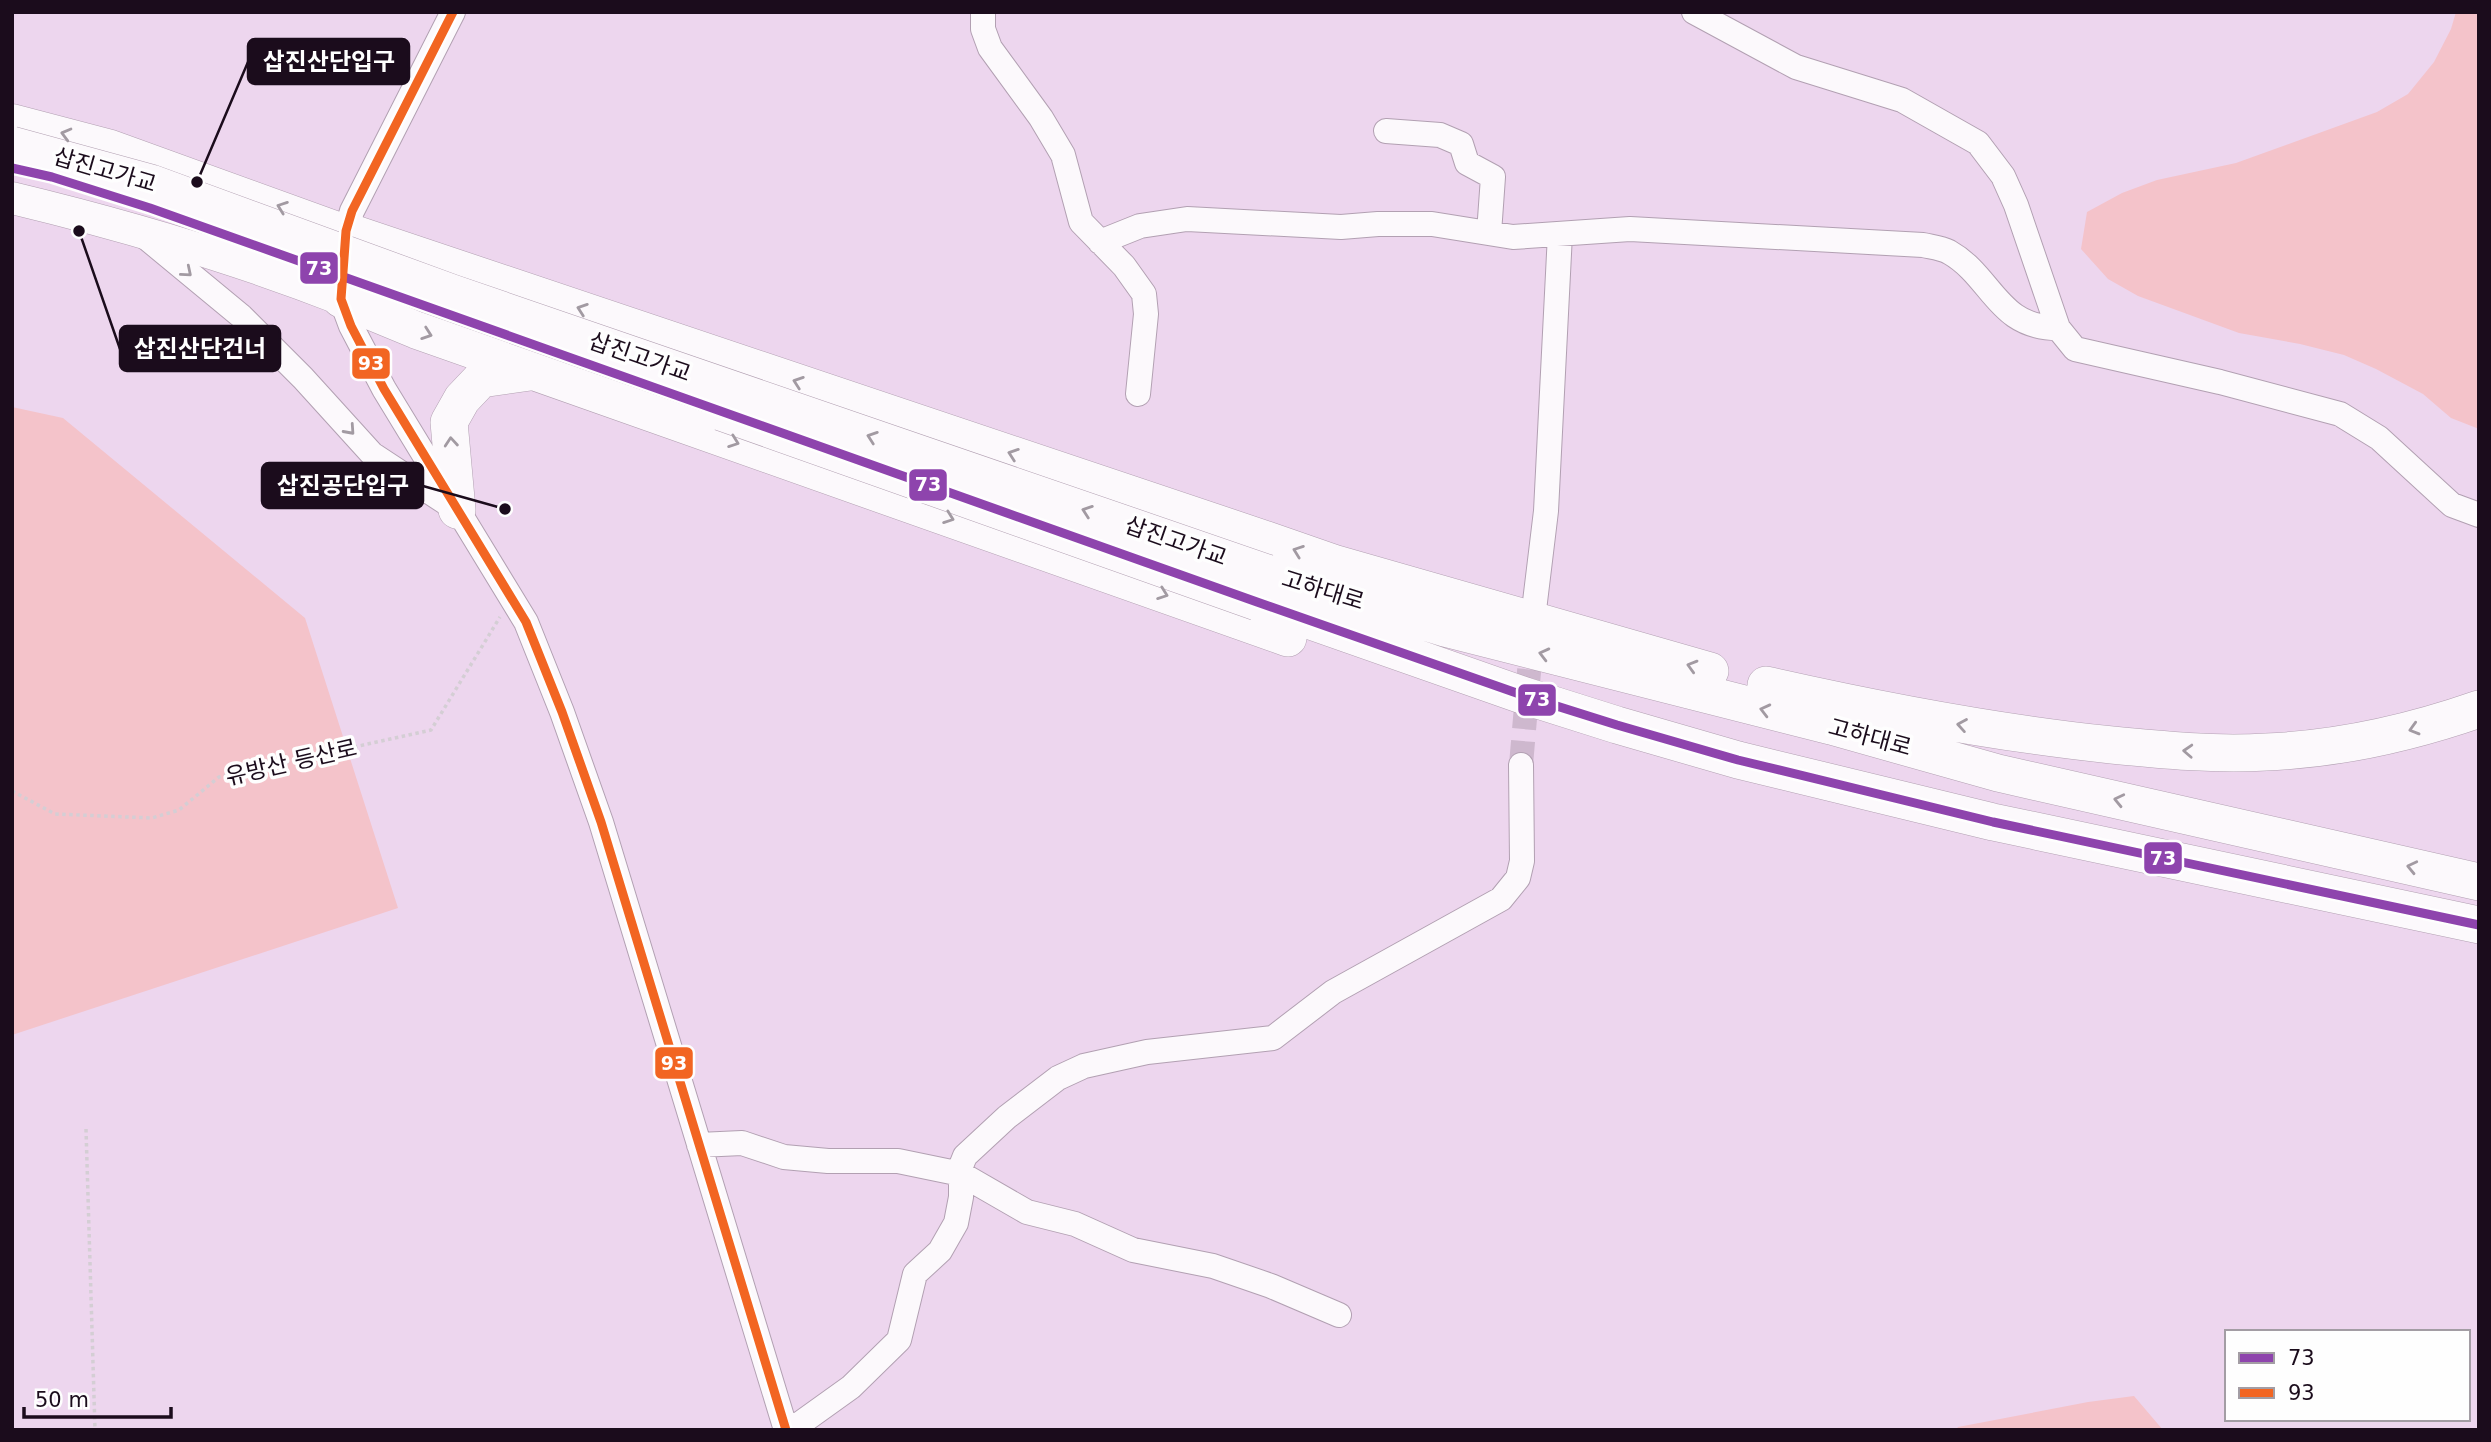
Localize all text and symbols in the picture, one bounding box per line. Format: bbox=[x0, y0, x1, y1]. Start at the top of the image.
callout: 삽진산단입구 bbox=[248, 39, 409, 84]
text: 삽진산단입구 bbox=[263, 48, 395, 76]
one-way arrow bbox=[61, 128, 73, 142]
street label: 삽진고가교 bbox=[51, 143, 159, 197]
one-way arrow bbox=[276, 201, 288, 215]
line badge: 73 bbox=[299, 251, 339, 285]
text: 73 bbox=[306, 257, 332, 279]
one-way arrow bbox=[178, 264, 191, 276]
one-way arrow bbox=[576, 303, 589, 317]
callout: 삽진산단건너 bbox=[120, 326, 280, 371]
one-way arrow bbox=[421, 326, 433, 340]
street label: 삽진고가교 bbox=[586, 327, 694, 387]
text: 삽진산단건너 bbox=[134, 335, 266, 363]
line badge: 93 bbox=[351, 347, 391, 380]
text: 93 bbox=[358, 352, 384, 374]
one-way arrow bbox=[792, 376, 804, 390]
one-way arrow bbox=[342, 422, 354, 435]
one-way arrow bbox=[866, 431, 878, 445]
one-way arrow bbox=[728, 434, 740, 448]
one-way arrow bbox=[444, 436, 459, 447]
one-way arrow bbox=[1008, 448, 1020, 462]
callout: 삽진공단입구 bbox=[262, 463, 423, 508]
line badge: 73 bbox=[908, 468, 948, 502]
text: 삽진공단입구 bbox=[277, 472, 409, 500]
text: 73 bbox=[915, 473, 941, 495]
one-way arrow bbox=[1081, 505, 1094, 519]
one-way arrow bbox=[942, 510, 954, 524]
street label: 삽진고가교 bbox=[1122, 511, 1230, 571]
one-way arrow bbox=[1293, 545, 1305, 559]
street label: 고하대로 bbox=[1279, 565, 1367, 615]
one-way arrow bbox=[1157, 586, 1169, 600]
one-way arrow bbox=[1538, 648, 1550, 662]
one-way arrow bbox=[1687, 659, 1699, 674]
line badge: 73 bbox=[1517, 683, 1557, 717]
text: 73 bbox=[1524, 688, 1550, 710]
one-way arrow bbox=[1759, 704, 1771, 718]
street label: 고하대로 bbox=[1826, 713, 1914, 761]
one-way arrow bbox=[1956, 718, 1968, 733]
one-way arrow bbox=[2408, 721, 2420, 736]
street label: 유방산 등산로 bbox=[223, 734, 359, 790]
one-way arrow bbox=[2182, 744, 2193, 759]
one-way arrow bbox=[2113, 794, 2125, 808]
line badge: 73 bbox=[2143, 841, 2183, 875]
text: 73 bbox=[2150, 847, 2176, 869]
one-way arrow bbox=[2406, 861, 2418, 875]
line badge: 93 bbox=[654, 1046, 694, 1080]
text: 93 bbox=[661, 1052, 687, 1074]
legend bbox=[2225, 1330, 2470, 1421]
text: 73 bbox=[2288, 1346, 2315, 1370]
scale bar bbox=[24, 1376, 172, 1420]
text: 93 bbox=[2288, 1381, 2315, 1405]
text: 50 m bbox=[35, 1388, 89, 1412]

